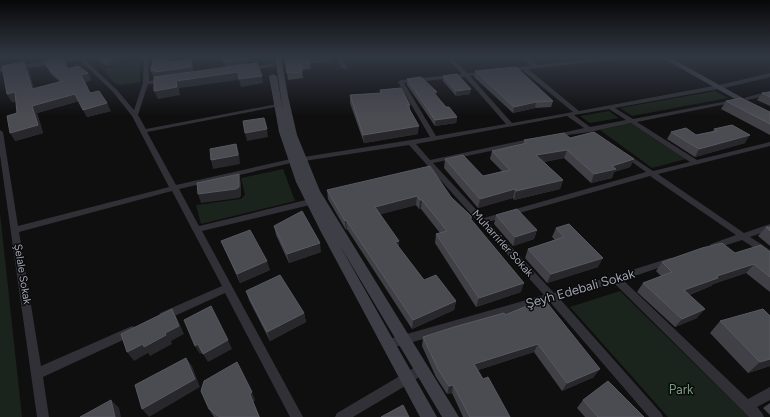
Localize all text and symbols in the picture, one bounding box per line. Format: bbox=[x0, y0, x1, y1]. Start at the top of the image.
street label: Muharrirler Sokak bbox=[469, 207, 536, 280]
street label: Şelale Sokak bbox=[11, 243, 34, 306]
street label: Şeyh Edebali Sokak bbox=[524, 266, 637, 311]
park label: Park bbox=[669, 382, 694, 397]

